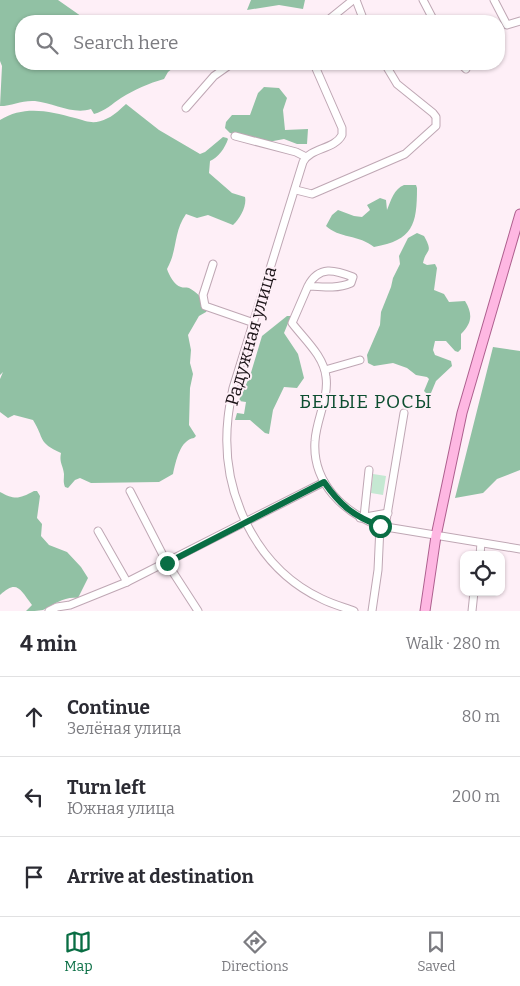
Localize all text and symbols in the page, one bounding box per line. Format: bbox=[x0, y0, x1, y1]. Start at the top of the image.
search box bbox=[15, 15, 505, 70]
icon: search bbox=[33, 29, 61, 57]
text: Search here bbox=[73, 31, 178, 54]
street label: Радужная улица bbox=[221, 264, 281, 408]
district label: БЕЛЫЕ РОСЫ bbox=[299, 390, 433, 413]
route start bbox=[369, 515, 392, 538]
map controls bbox=[460, 551, 505, 596]
button: locate bbox=[460, 551, 505, 596]
route end bbox=[156, 552, 179, 575]
text: 4 min bbox=[20, 631, 77, 657]
text: Walk · 280 m bbox=[406, 634, 500, 653]
text: Continue bbox=[67, 696, 150, 719]
icon: ahead bbox=[20, 703, 48, 731]
text: 80 m bbox=[462, 707, 500, 726]
text: Зелёная улица bbox=[67, 719, 181, 738]
text: Turn left bbox=[67, 776, 146, 799]
icon: left bbox=[20, 783, 48, 811]
text: 200 m bbox=[452, 787, 500, 806]
text: Южная улица bbox=[67, 799, 175, 818]
icon: arrive bbox=[20, 863, 48, 891]
text: Arrive at destination bbox=[67, 865, 254, 888]
tab: Map bbox=[64, 928, 93, 975]
tab: Directions bbox=[221, 928, 289, 975]
tab: Saved bbox=[417, 928, 456, 975]

